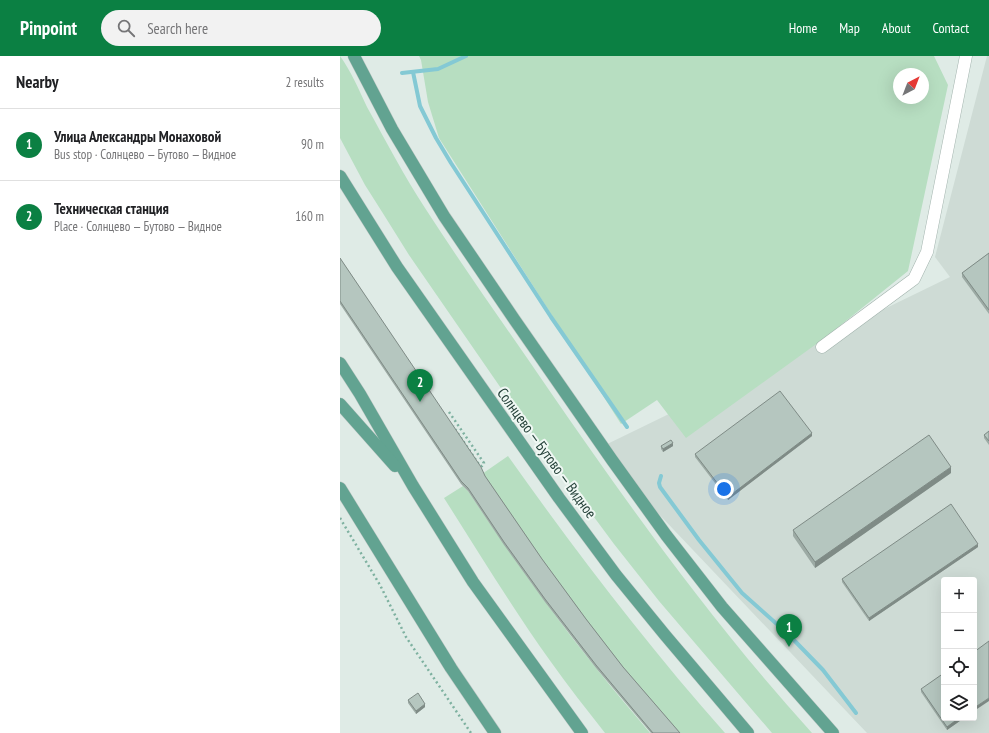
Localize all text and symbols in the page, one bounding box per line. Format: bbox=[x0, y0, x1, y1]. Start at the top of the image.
search box bbox=[101, 10, 381, 46]
text: Pinpoint bbox=[20, 16, 77, 40]
icon: search bbox=[115, 17, 137, 39]
text: Search here bbox=[147, 19, 208, 38]
text: Home bbox=[789, 19, 817, 37]
text: Map bbox=[839, 19, 860, 37]
text: About bbox=[882, 19, 911, 37]
text: Contact bbox=[933, 19, 969, 37]
north arrow bbox=[893, 68, 929, 104]
text: Nearby bbox=[16, 71, 59, 93]
text: 2 results bbox=[285, 74, 324, 91]
text: Улица Александры Монаховой bbox=[54, 127, 221, 146]
text: 1 bbox=[26, 136, 32, 153]
text: 90 m bbox=[301, 136, 324, 153]
text: Bus stop · Солнцево — Бутово — Видное bbox=[54, 146, 236, 163]
text: Техническая станция bbox=[54, 199, 169, 218]
text: 2 bbox=[26, 208, 32, 225]
text: 160 m bbox=[295, 208, 324, 225]
text: Place · Солнцево — Бутово — Видное bbox=[54, 218, 222, 235]
pin: 2 bbox=[407, 369, 433, 402]
street label: Солнцево — Бутово — Видное bbox=[493, 384, 601, 522]
your location bbox=[714, 479, 734, 499]
map controls bbox=[941, 577, 977, 721]
button: + bbox=[941, 577, 977, 613]
button: − bbox=[941, 613, 977, 649]
pin: 1 bbox=[776, 614, 802, 647]
button: locate bbox=[941, 649, 977, 685]
button: layers bbox=[941, 685, 977, 721]

